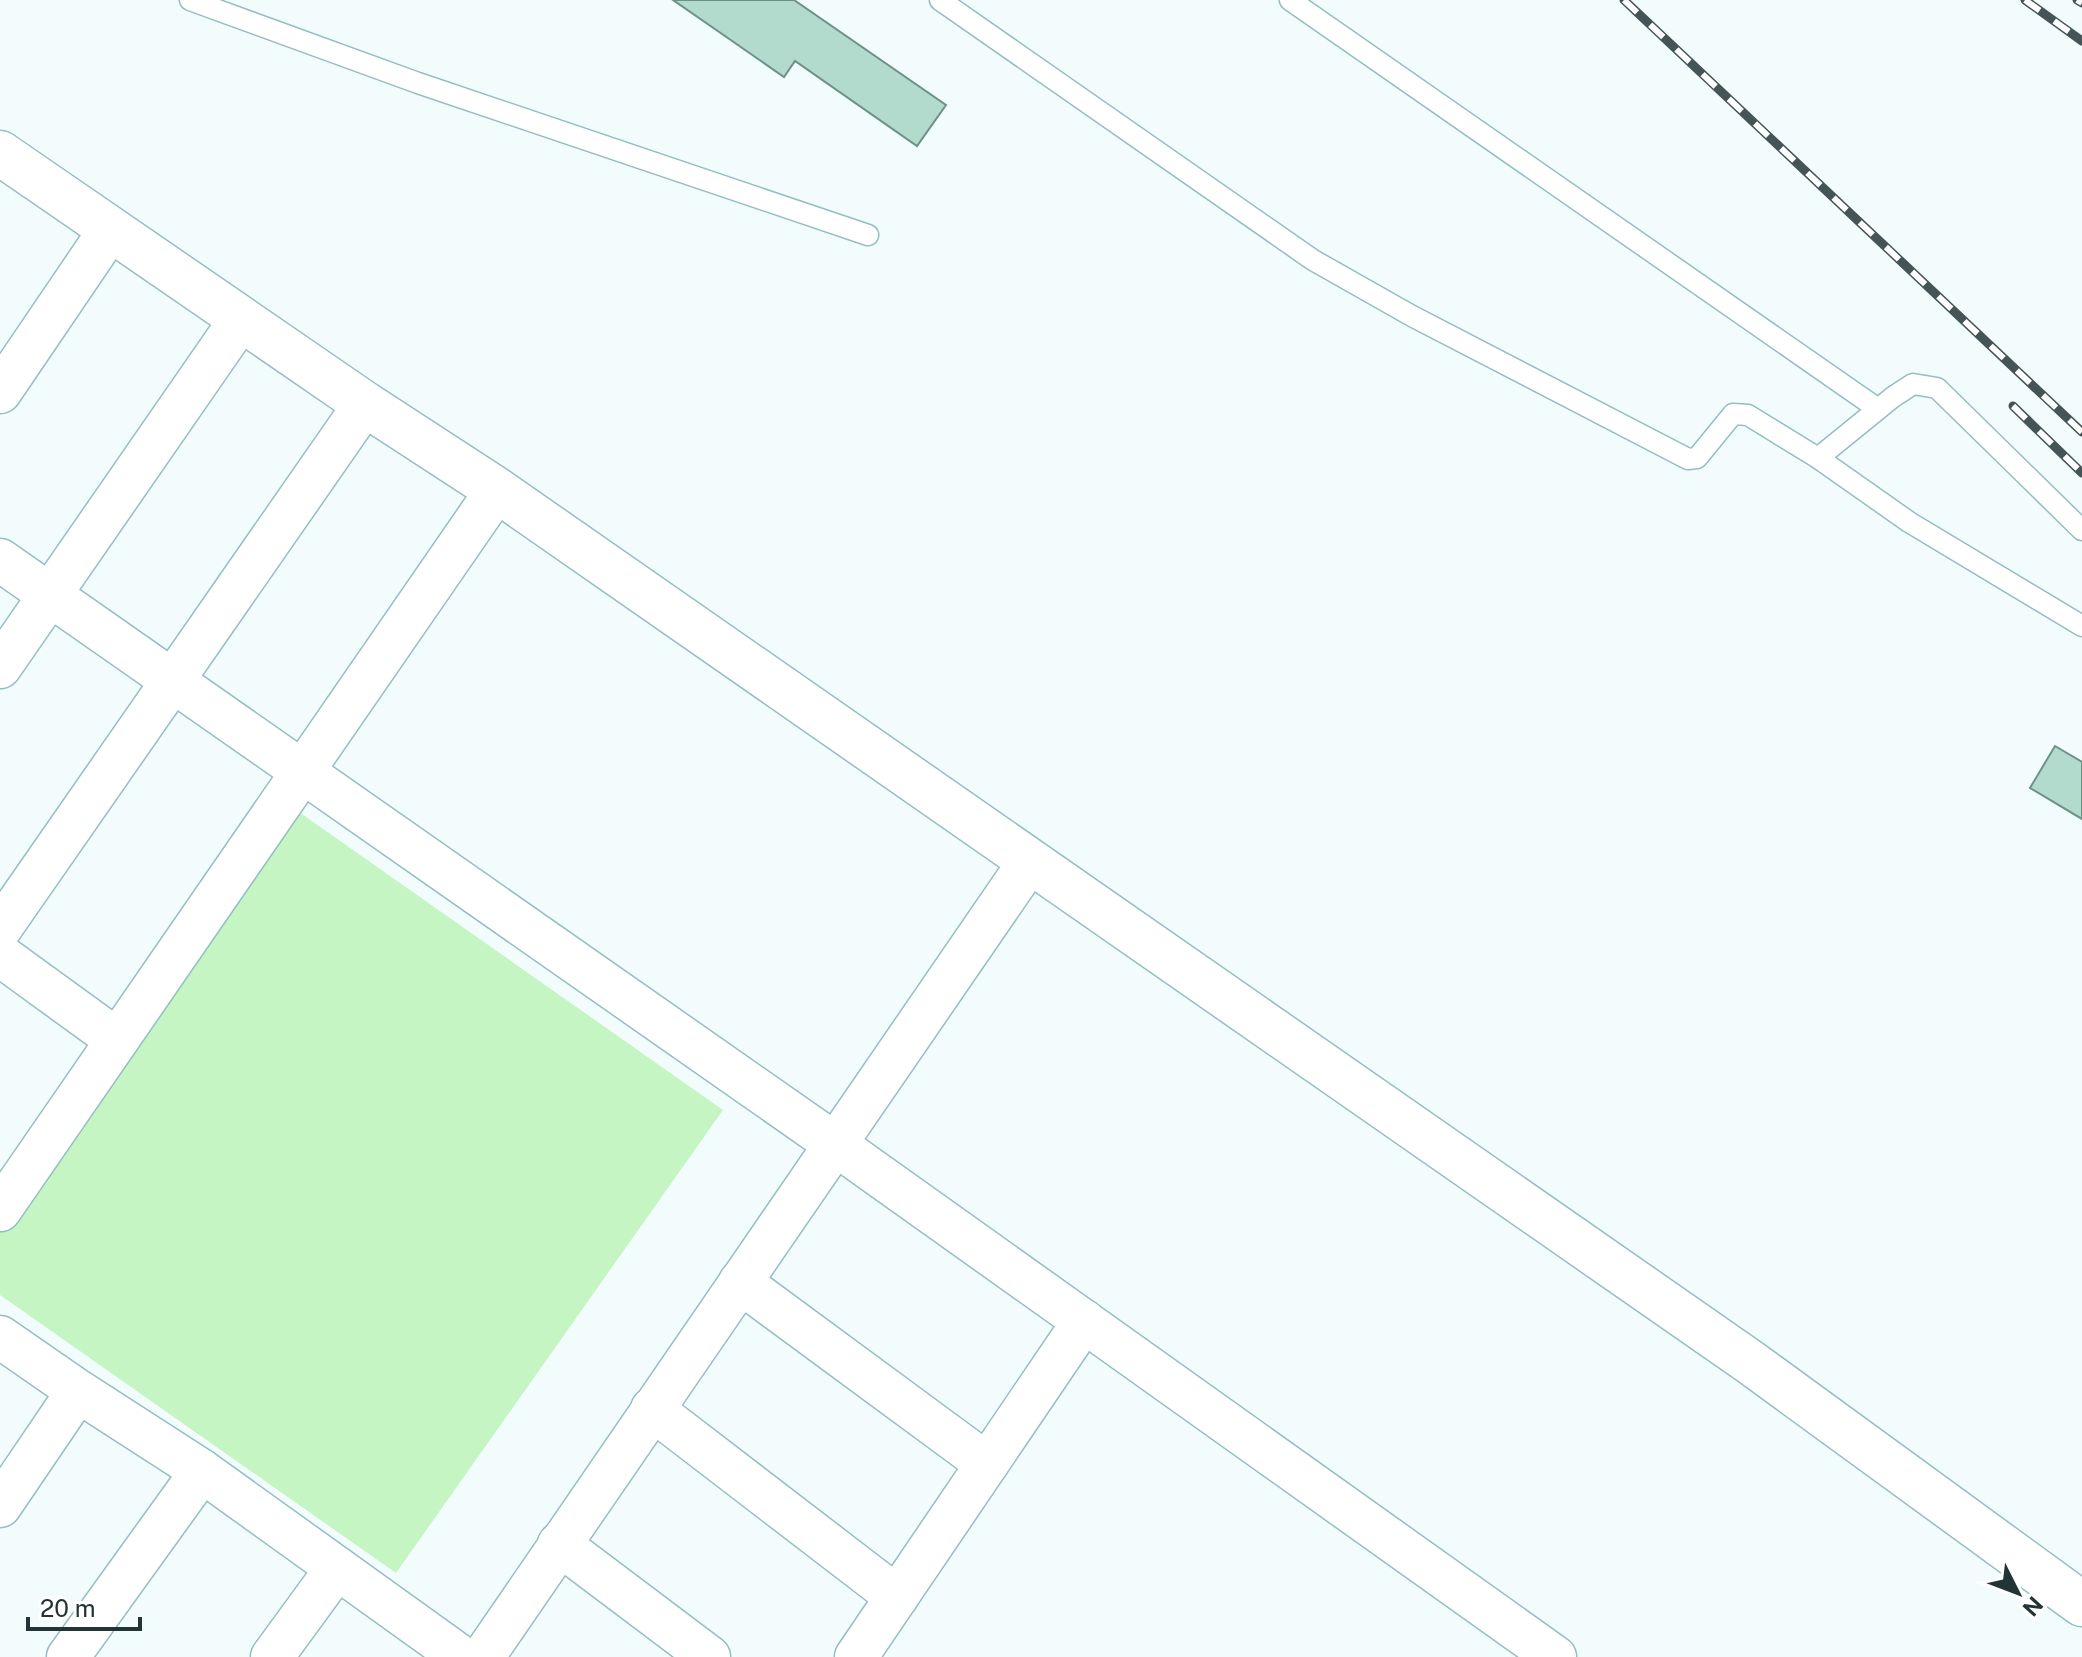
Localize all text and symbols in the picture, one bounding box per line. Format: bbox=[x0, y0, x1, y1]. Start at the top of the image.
north arrow bbox=[1978, 1553, 2058, 1633]
scale bar bbox=[28, 1581, 140, 1631]
text: N bbox=[2017, 1591, 2048, 1621]
text: 20 m bbox=[40, 1594, 96, 1622]

